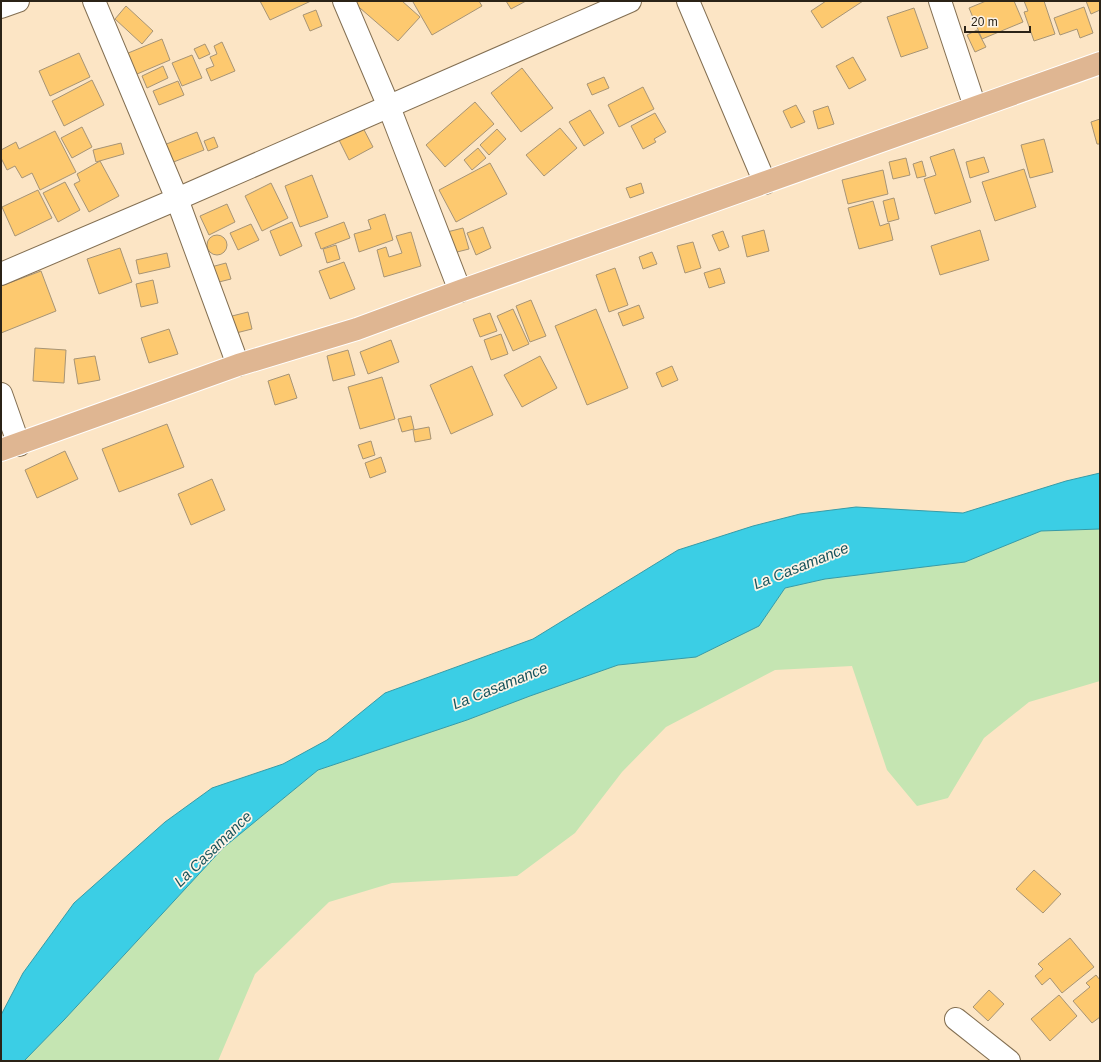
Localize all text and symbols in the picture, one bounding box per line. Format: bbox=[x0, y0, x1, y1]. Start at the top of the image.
scale bar bbox=[965, 8, 1030, 34]
text: 20 m bbox=[971, 15, 998, 29]
water label: La Casamance bbox=[751, 539, 851, 592]
water label: La Casamance bbox=[450, 659, 550, 712]
water label: La Casamance bbox=[170, 807, 255, 890]

